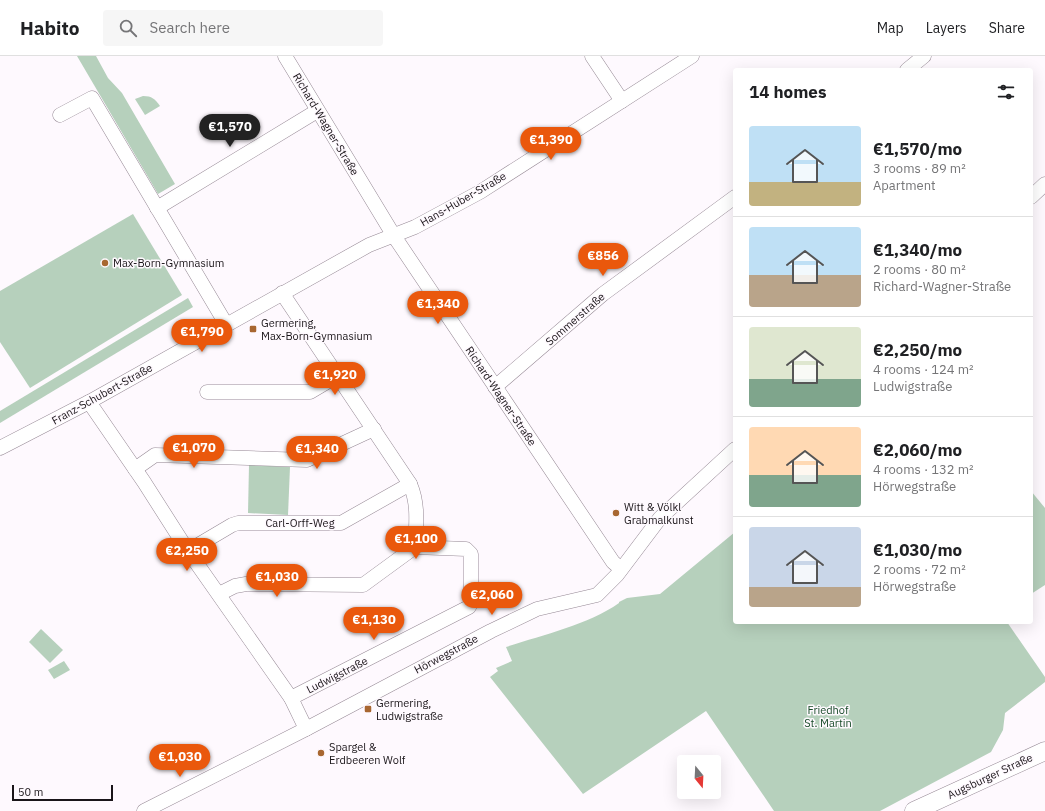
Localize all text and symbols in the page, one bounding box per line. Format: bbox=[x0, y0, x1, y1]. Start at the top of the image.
search box bbox=[103, 10, 383, 46]
text: Habito bbox=[20, 16, 79, 40]
icon: search bbox=[117, 17, 139, 39]
text: Search here bbox=[149, 18, 230, 37]
text: Map bbox=[877, 19, 904, 37]
text: Layers bbox=[926, 19, 967, 37]
text: Share bbox=[989, 19, 1025, 37]
street label: Richard-Wagner-Straße bbox=[290, 70, 362, 178]
text: 14 homes bbox=[749, 81, 826, 103]
icon: filters bbox=[995, 81, 1017, 103]
pin: €1,570 bbox=[197, 114, 263, 148]
text: €1,570 bbox=[208, 118, 252, 135]
pin: €1,390 bbox=[518, 127, 584, 161]
text: €1,390 bbox=[529, 131, 573, 148]
text: €1,570/mo bbox=[873, 138, 962, 160]
icon: home bbox=[781, 142, 829, 190]
text: 3 rooms · 89 m² bbox=[873, 160, 966, 177]
street label: Hans-Huber-Straße bbox=[417, 169, 509, 229]
text: Apartment bbox=[873, 177, 936, 194]
text: €1,340/mo bbox=[873, 239, 962, 261]
pin: €856 bbox=[579, 243, 627, 277]
icon: home bbox=[781, 243, 829, 291]
text: €856 bbox=[587, 247, 619, 264]
place label: Max-Born-Gymnasium bbox=[113, 256, 224, 270]
marker: Max-Born-Gymnasium bbox=[100, 258, 110, 268]
text: 2 rooms · 80 m² bbox=[873, 261, 966, 278]
text: Richard-Wagner-Straße bbox=[873, 278, 1011, 295]
street label: Sommerstraße bbox=[543, 289, 607, 349]
pin: €1,340 bbox=[405, 291, 471, 325]
text: €1,340 bbox=[416, 295, 460, 312]
place label: Germering, Max-Born-Gymnasium bbox=[261, 316, 372, 343]
pin: €1,790 bbox=[169, 319, 235, 353]
text: €1,790 bbox=[180, 323, 224, 340]
marker: Germering, Max-Born-Gymnasium bbox=[248, 324, 258, 334]
text: €2,250/mo bbox=[873, 339, 962, 361]
icon: home bbox=[781, 343, 829, 391]
street label: Richard-Wagner-Straße bbox=[463, 344, 539, 448]
street label: Franz-Schubert-Straße bbox=[49, 360, 155, 428]
text: 4 rooms · 124 m² bbox=[873, 361, 974, 378]
pin: €1,920 bbox=[302, 362, 368, 396]
text: €1,920 bbox=[313, 366, 357, 383]
text: Ludwigstraße bbox=[873, 378, 952, 395]
pin: €1,070 bbox=[161, 435, 227, 469]
pin: €1,340 bbox=[284, 436, 350, 470]
text: €1,070 bbox=[172, 439, 216, 456]
text: €2,060/mo bbox=[873, 439, 962, 461]
text: €1,340 bbox=[295, 440, 339, 457]
icon: home bbox=[781, 443, 829, 491]
text: 4 rooms · 132 m² bbox=[873, 461, 974, 478]
text: Hörwegstraße bbox=[873, 478, 956, 495]
place label: Witt & Völkl Grabmalkunst bbox=[624, 500, 694, 527]
marker: Witt & Völkl Grabmalkunst bbox=[611, 508, 621, 518]
street label: Carl-Orff-Weg bbox=[266, 516, 335, 530]
pin: €1,100 bbox=[383, 526, 449, 560]
text: €1,100 bbox=[394, 530, 438, 547]
pin: €2,250 bbox=[154, 538, 220, 572]
text: €1,030/mo bbox=[873, 539, 962, 561]
text: €2,250 bbox=[165, 542, 209, 559]
icon: home bbox=[781, 543, 829, 591]
text: 2 rooms · 72 m² bbox=[873, 561, 966, 578]
pin: €1,030 bbox=[244, 564, 310, 598]
text: €1,030 bbox=[255, 568, 299, 585]
text: Hörwegstraße bbox=[873, 578, 956, 595]
pin: €2,060 bbox=[459, 582, 525, 616]
text: €2,060 bbox=[470, 586, 514, 603]
pin: €1,130 bbox=[341, 607, 407, 641]
text: €1,130 bbox=[352, 611, 396, 628]
street label: Hörwegstraße bbox=[412, 631, 480, 677]
street label: Ludwigstraße bbox=[304, 654, 370, 696]
place label: Germering, Ludwigstraße bbox=[376, 696, 443, 723]
park label: Friedhof St. Martin bbox=[804, 703, 852, 730]
marker: Germering, Ludwigstraße bbox=[363, 704, 373, 714]
place label: Spargel & Erdbeeren Wolf bbox=[329, 740, 406, 767]
pin: €1,030 bbox=[147, 744, 213, 778]
text: €1,030 bbox=[158, 748, 202, 765]
marker: Spargel & Erdbeeren Wolf bbox=[316, 748, 326, 758]
street label: Augsburger Straße bbox=[945, 750, 1035, 802]
north arrow bbox=[677, 755, 721, 799]
map controls bbox=[677, 755, 721, 799]
scale bar bbox=[12, 783, 113, 802]
text: 50 m bbox=[18, 785, 43, 799]

